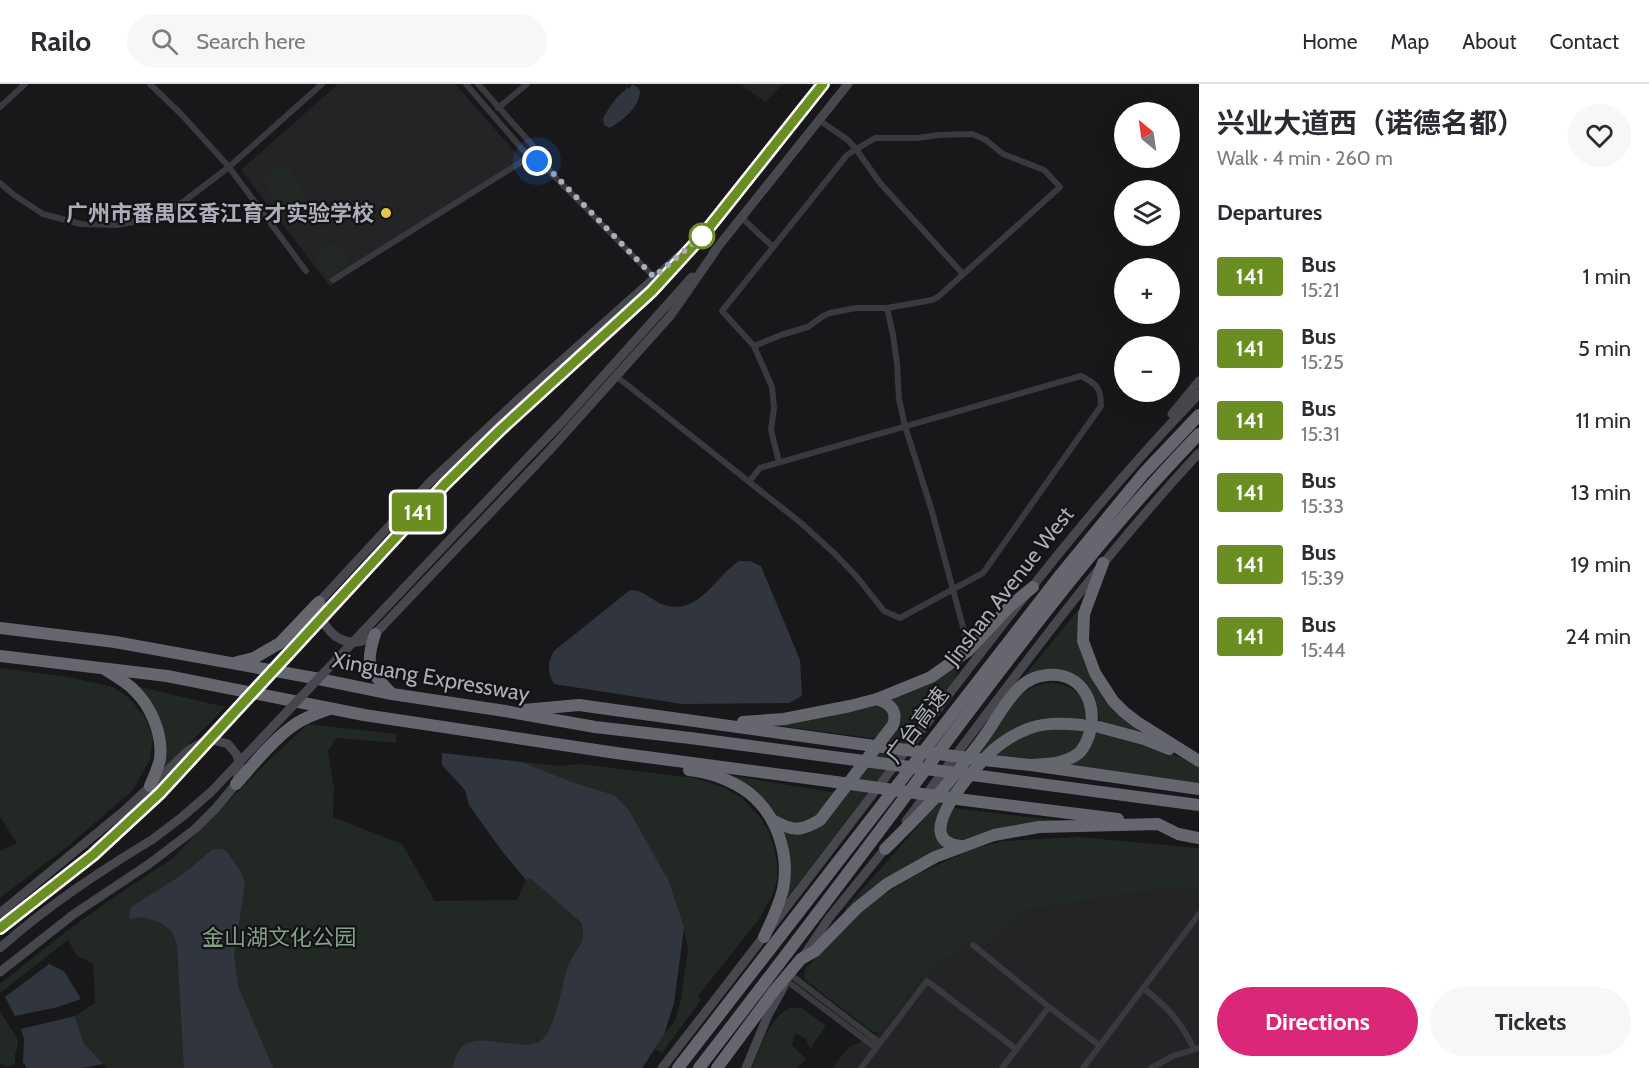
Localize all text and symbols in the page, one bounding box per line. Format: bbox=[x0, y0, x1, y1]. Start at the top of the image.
search box bbox=[127, 14, 547, 68]
text: Railo bbox=[30, 24, 91, 58]
icon: search bbox=[148, 25, 181, 58]
text: Search here bbox=[196, 28, 306, 55]
text: Home bbox=[1302, 29, 1358, 54]
text: Map bbox=[1391, 29, 1429, 54]
text: About bbox=[1462, 29, 1516, 54]
text: Contact bbox=[1549, 29, 1619, 54]
north arrow bbox=[1114, 102, 1180, 168]
map controls bbox=[1114, 102, 1180, 402]
button: heart bbox=[1568, 104, 1631, 167]
text: 兴业大道西（诺德名都） bbox=[1217, 106, 1525, 140]
your location bbox=[522, 146, 552, 176]
text: Walk · 4 min · 260 m bbox=[1217, 146, 1393, 170]
button: layers bbox=[1114, 180, 1180, 246]
text: Departures bbox=[1217, 199, 1322, 226]
place label: 广州市番禺区香江育才实验学校 bbox=[66, 200, 374, 227]
marker: 广州市番禺区香江育才实验学校 bbox=[379, 206, 393, 220]
unlabelled marker bbox=[689, 223, 715, 249]
text: Bus bbox=[1301, 251, 1336, 278]
button: + bbox=[1114, 258, 1180, 324]
text: 1 min bbox=[1583, 263, 1631, 290]
text: 141 bbox=[1236, 264, 1264, 289]
text: 15:21 bbox=[1301, 278, 1340, 302]
text: Bus bbox=[1301, 323, 1336, 350]
text: 5 min bbox=[1578, 335, 1631, 362]
button: − bbox=[1114, 336, 1180, 402]
text: 141 bbox=[1236, 336, 1264, 361]
text: 15:25 bbox=[1301, 350, 1344, 374]
text: Bus bbox=[1301, 395, 1336, 422]
text: 11 min bbox=[1575, 407, 1631, 434]
text: 141 bbox=[1236, 408, 1264, 433]
text: 15:31 bbox=[1301, 422, 1340, 446]
text: Bus bbox=[1301, 467, 1336, 494]
text: 13 min bbox=[1571, 479, 1631, 506]
text: 141 bbox=[1236, 480, 1264, 505]
line badge: 141 bbox=[384, 492, 452, 532]
text: 15:33 bbox=[1301, 494, 1344, 518]
text: 141 bbox=[404, 500, 432, 525]
street label: Jinshan Avenue West bbox=[938, 501, 1080, 671]
text: Bus bbox=[1301, 539, 1336, 566]
text: 19 min bbox=[1570, 551, 1631, 578]
text: 141 bbox=[1236, 552, 1264, 577]
text: 15:39 bbox=[1301, 566, 1345, 590]
text: Bus bbox=[1301, 611, 1336, 638]
text: 24 min bbox=[1566, 623, 1631, 650]
text: 141 bbox=[1236, 624, 1264, 649]
text: 15:44 bbox=[1301, 638, 1346, 662]
street label: Xinguang Expressway bbox=[330, 646, 532, 708]
street label: 广台高速 bbox=[880, 682, 954, 768]
park label: 金山湖文化公园 bbox=[202, 924, 356, 951]
button: Directions bbox=[1217, 987, 1418, 1056]
button: Tickets bbox=[1430, 987, 1631, 1056]

